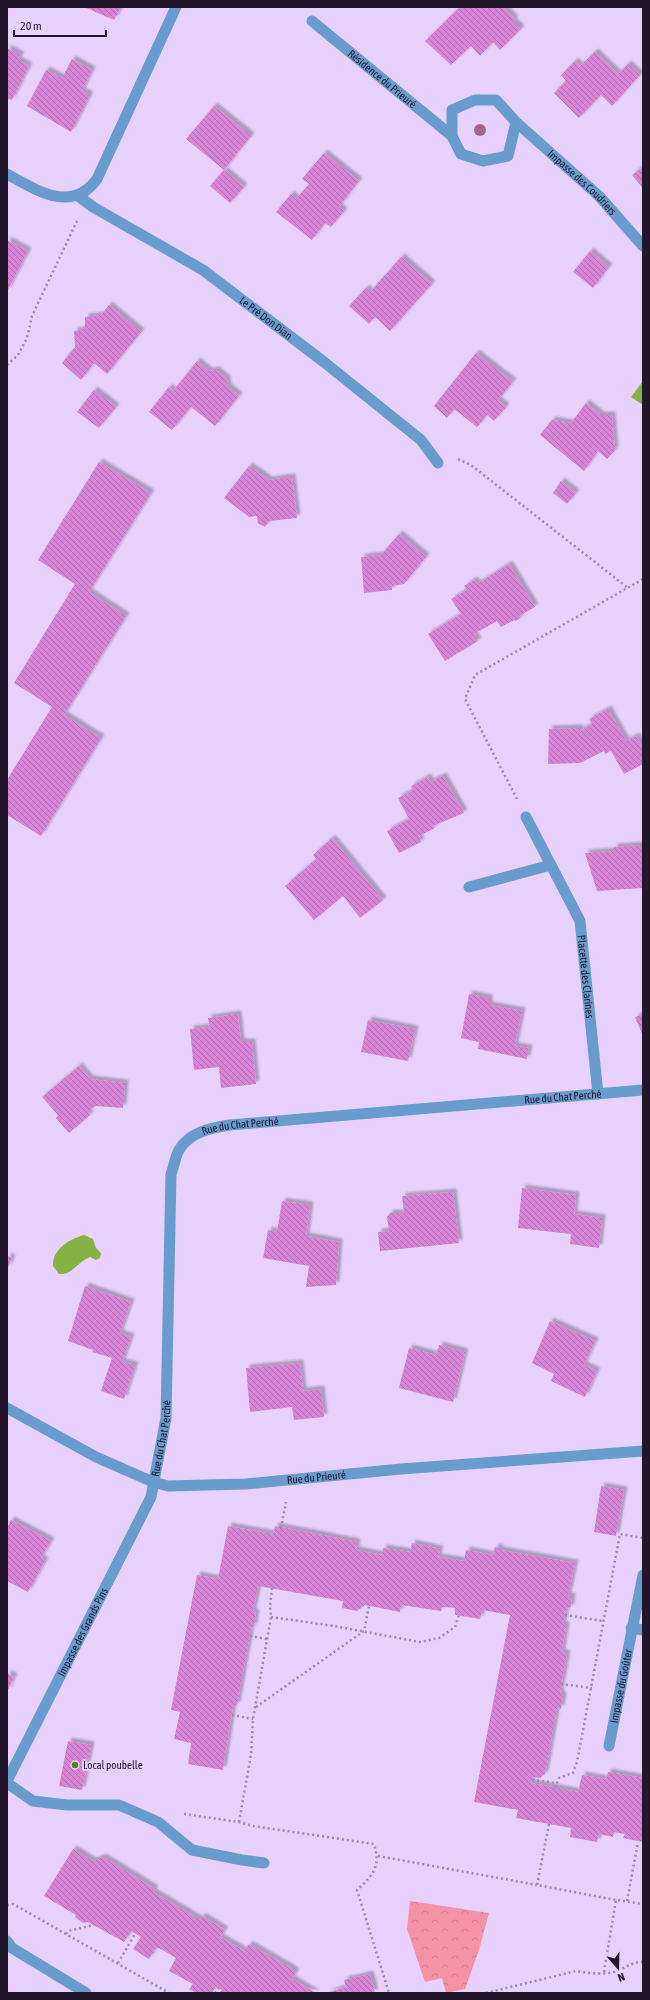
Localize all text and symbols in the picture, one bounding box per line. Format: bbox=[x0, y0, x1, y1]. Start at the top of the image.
scale bar bbox=[14, 12, 106, 38]
text: 20 m bbox=[20, 19, 42, 33]
street label: Résidence du Prieuré bbox=[346, 47, 419, 110]
street label: Impasse des Coudriers bbox=[545, 147, 619, 217]
street label: Le Pré Don Dian bbox=[237, 294, 295, 342]
street label: Placette des Clarines bbox=[575, 934, 596, 1019]
street label: Rue du Chat Perché bbox=[524, 1088, 602, 1106]
street label: Rue du Chat Perché bbox=[200, 1115, 279, 1137]
street label: Rue du Chat Perché bbox=[149, 1400, 172, 1478]
street label: Rue du Prieuré bbox=[286, 1468, 346, 1486]
street label: Impasse des Grands Pins bbox=[55, 1586, 110, 1678]
street label: Impasse du Goûter bbox=[608, 1647, 634, 1724]
place label: Local poubelle bbox=[83, 1759, 143, 1771]
marker: Local poubelle bbox=[70, 1760, 80, 1770]
north arrow bbox=[598, 1948, 638, 1988]
text: N bbox=[616, 1971, 627, 1984]

